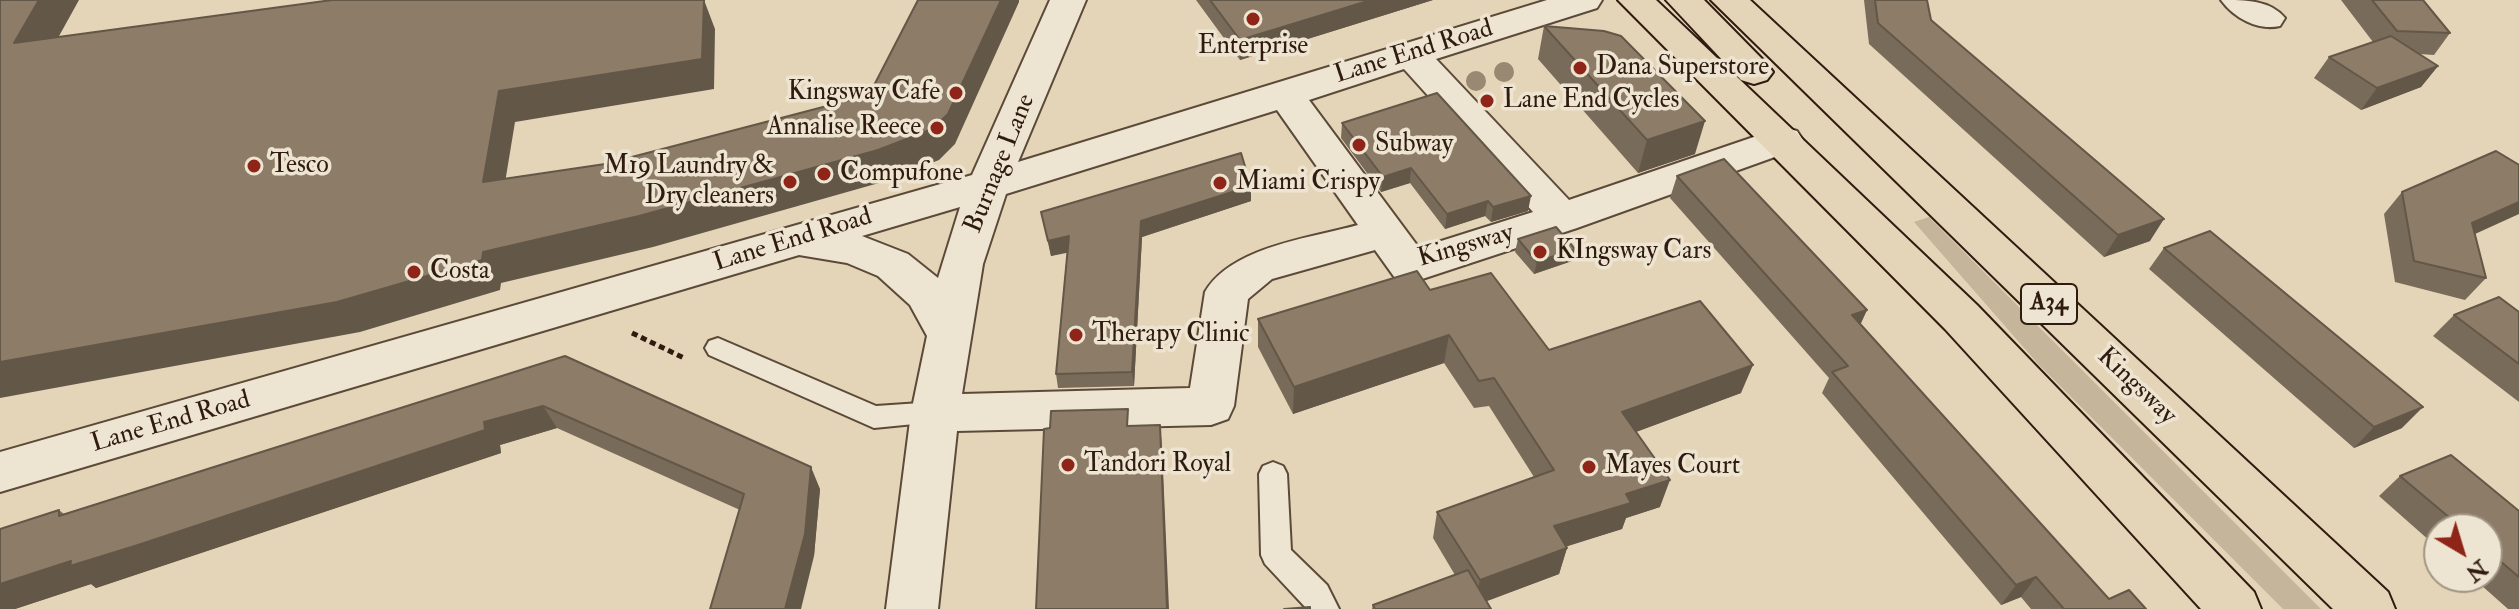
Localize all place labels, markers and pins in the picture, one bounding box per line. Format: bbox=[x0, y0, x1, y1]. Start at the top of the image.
marker: Enterprise bbox=[1244, 10, 1262, 28]
place label: Enterprise bbox=[1198, 31, 1308, 63]
place label: Dana Superstore bbox=[1596, 52, 1769, 84]
marker: Dana Superstore bbox=[1571, 59, 1589, 77]
place label: Kingsway Cafe bbox=[788, 77, 940, 109]
marker: Kingsway Cafe bbox=[947, 84, 965, 102]
place label: Lane End Cycles bbox=[1503, 85, 1679, 117]
marker: Lane End Cycles bbox=[1478, 92, 1496, 110]
place label: Annalise Reece bbox=[767, 112, 921, 144]
marker: Annalise Reece bbox=[928, 119, 946, 137]
place label: Subway bbox=[1375, 129, 1453, 161]
marker: Subway bbox=[1350, 136, 1368, 154]
place label: Tesco bbox=[270, 150, 329, 182]
place label: M19 Laundry & Dry cleaners bbox=[603, 151, 774, 212]
marker: Tesco bbox=[245, 157, 263, 175]
place label: Compufone bbox=[840, 158, 963, 190]
marker: Compufone bbox=[815, 165, 833, 183]
place label: Miami Crispy bbox=[1236, 167, 1380, 199]
marker: M19 Laundry & Dry cleaners bbox=[781, 173, 799, 191]
marker: Miami Crispy bbox=[1211, 174, 1229, 192]
place label: KIngsway Cars bbox=[1556, 236, 1711, 268]
marker: KIngsway Cars bbox=[1531, 243, 1549, 261]
place label: Costa bbox=[430, 256, 490, 288]
marker: Costa bbox=[405, 263, 423, 281]
place label: Therapy Clinic bbox=[1092, 319, 1249, 351]
marker: Therapy Clinic bbox=[1067, 326, 1085, 344]
place label: Tandori Royal bbox=[1084, 449, 1231, 481]
place label: Mayes Court bbox=[1605, 451, 1740, 483]
marker: Tandori Royal bbox=[1059, 456, 1077, 474]
marker: Mayes Court bbox=[1580, 458, 1598, 476]

